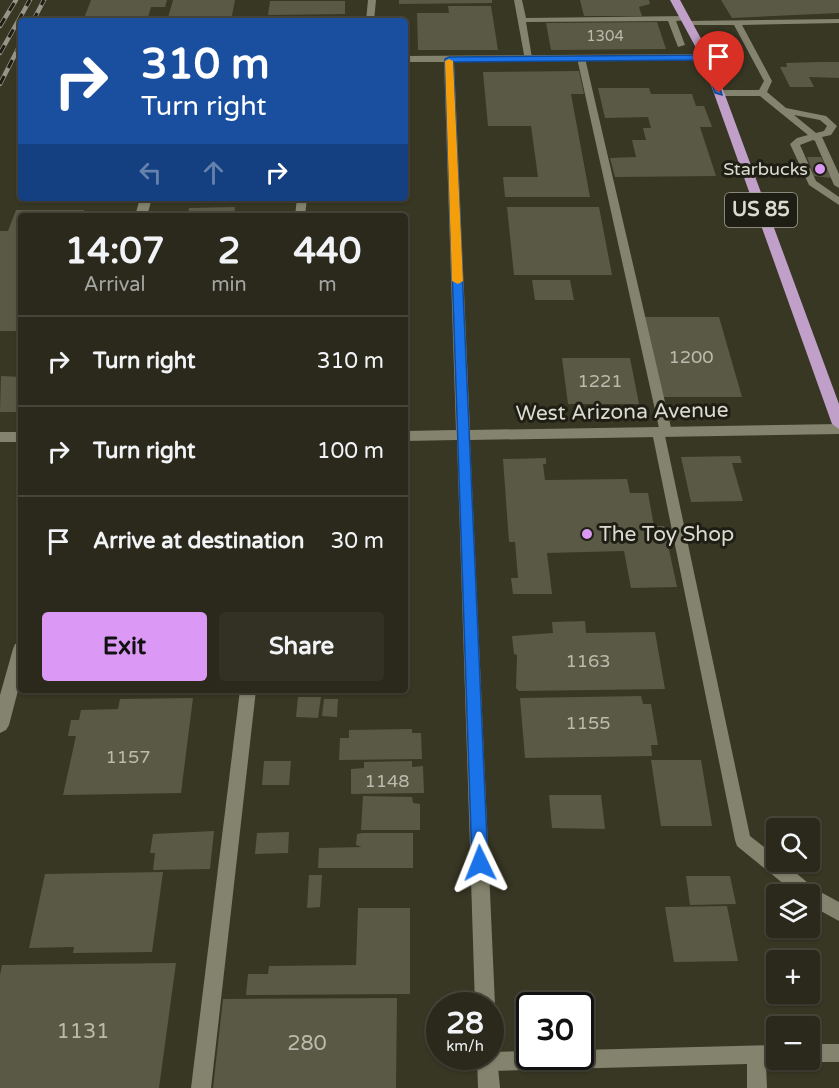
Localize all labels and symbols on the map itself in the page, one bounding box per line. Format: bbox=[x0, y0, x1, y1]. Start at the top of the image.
house number: 1304 bbox=[586, 27, 624, 45]
pin bbox=[693, 31, 744, 93]
place label: Starbucks bbox=[723, 158, 808, 180]
marker: Starbucks bbox=[813, 162, 827, 176]
road number: US 85 bbox=[725, 193, 797, 227]
house number: 1200 bbox=[668, 346, 714, 368]
house number: 1221 bbox=[577, 370, 623, 392]
street label: West Arizona Avenue bbox=[515, 398, 729, 426]
place label: The Toy Shop bbox=[599, 522, 734, 547]
marker: The Toy Shop bbox=[580, 527, 594, 541]
house number: 1163 bbox=[565, 650, 611, 672]
house number: 1155 bbox=[565, 712, 611, 734]
house number: 1157 bbox=[105, 746, 151, 768]
house number: 1148 bbox=[364, 770, 410, 792]
position arrow bbox=[448, 831, 512, 895]
speed limit sign: 30 bbox=[516, 992, 594, 1070]
house number: 1131 bbox=[57, 1019, 109, 1044]
house number: 280 bbox=[287, 1031, 327, 1056]

